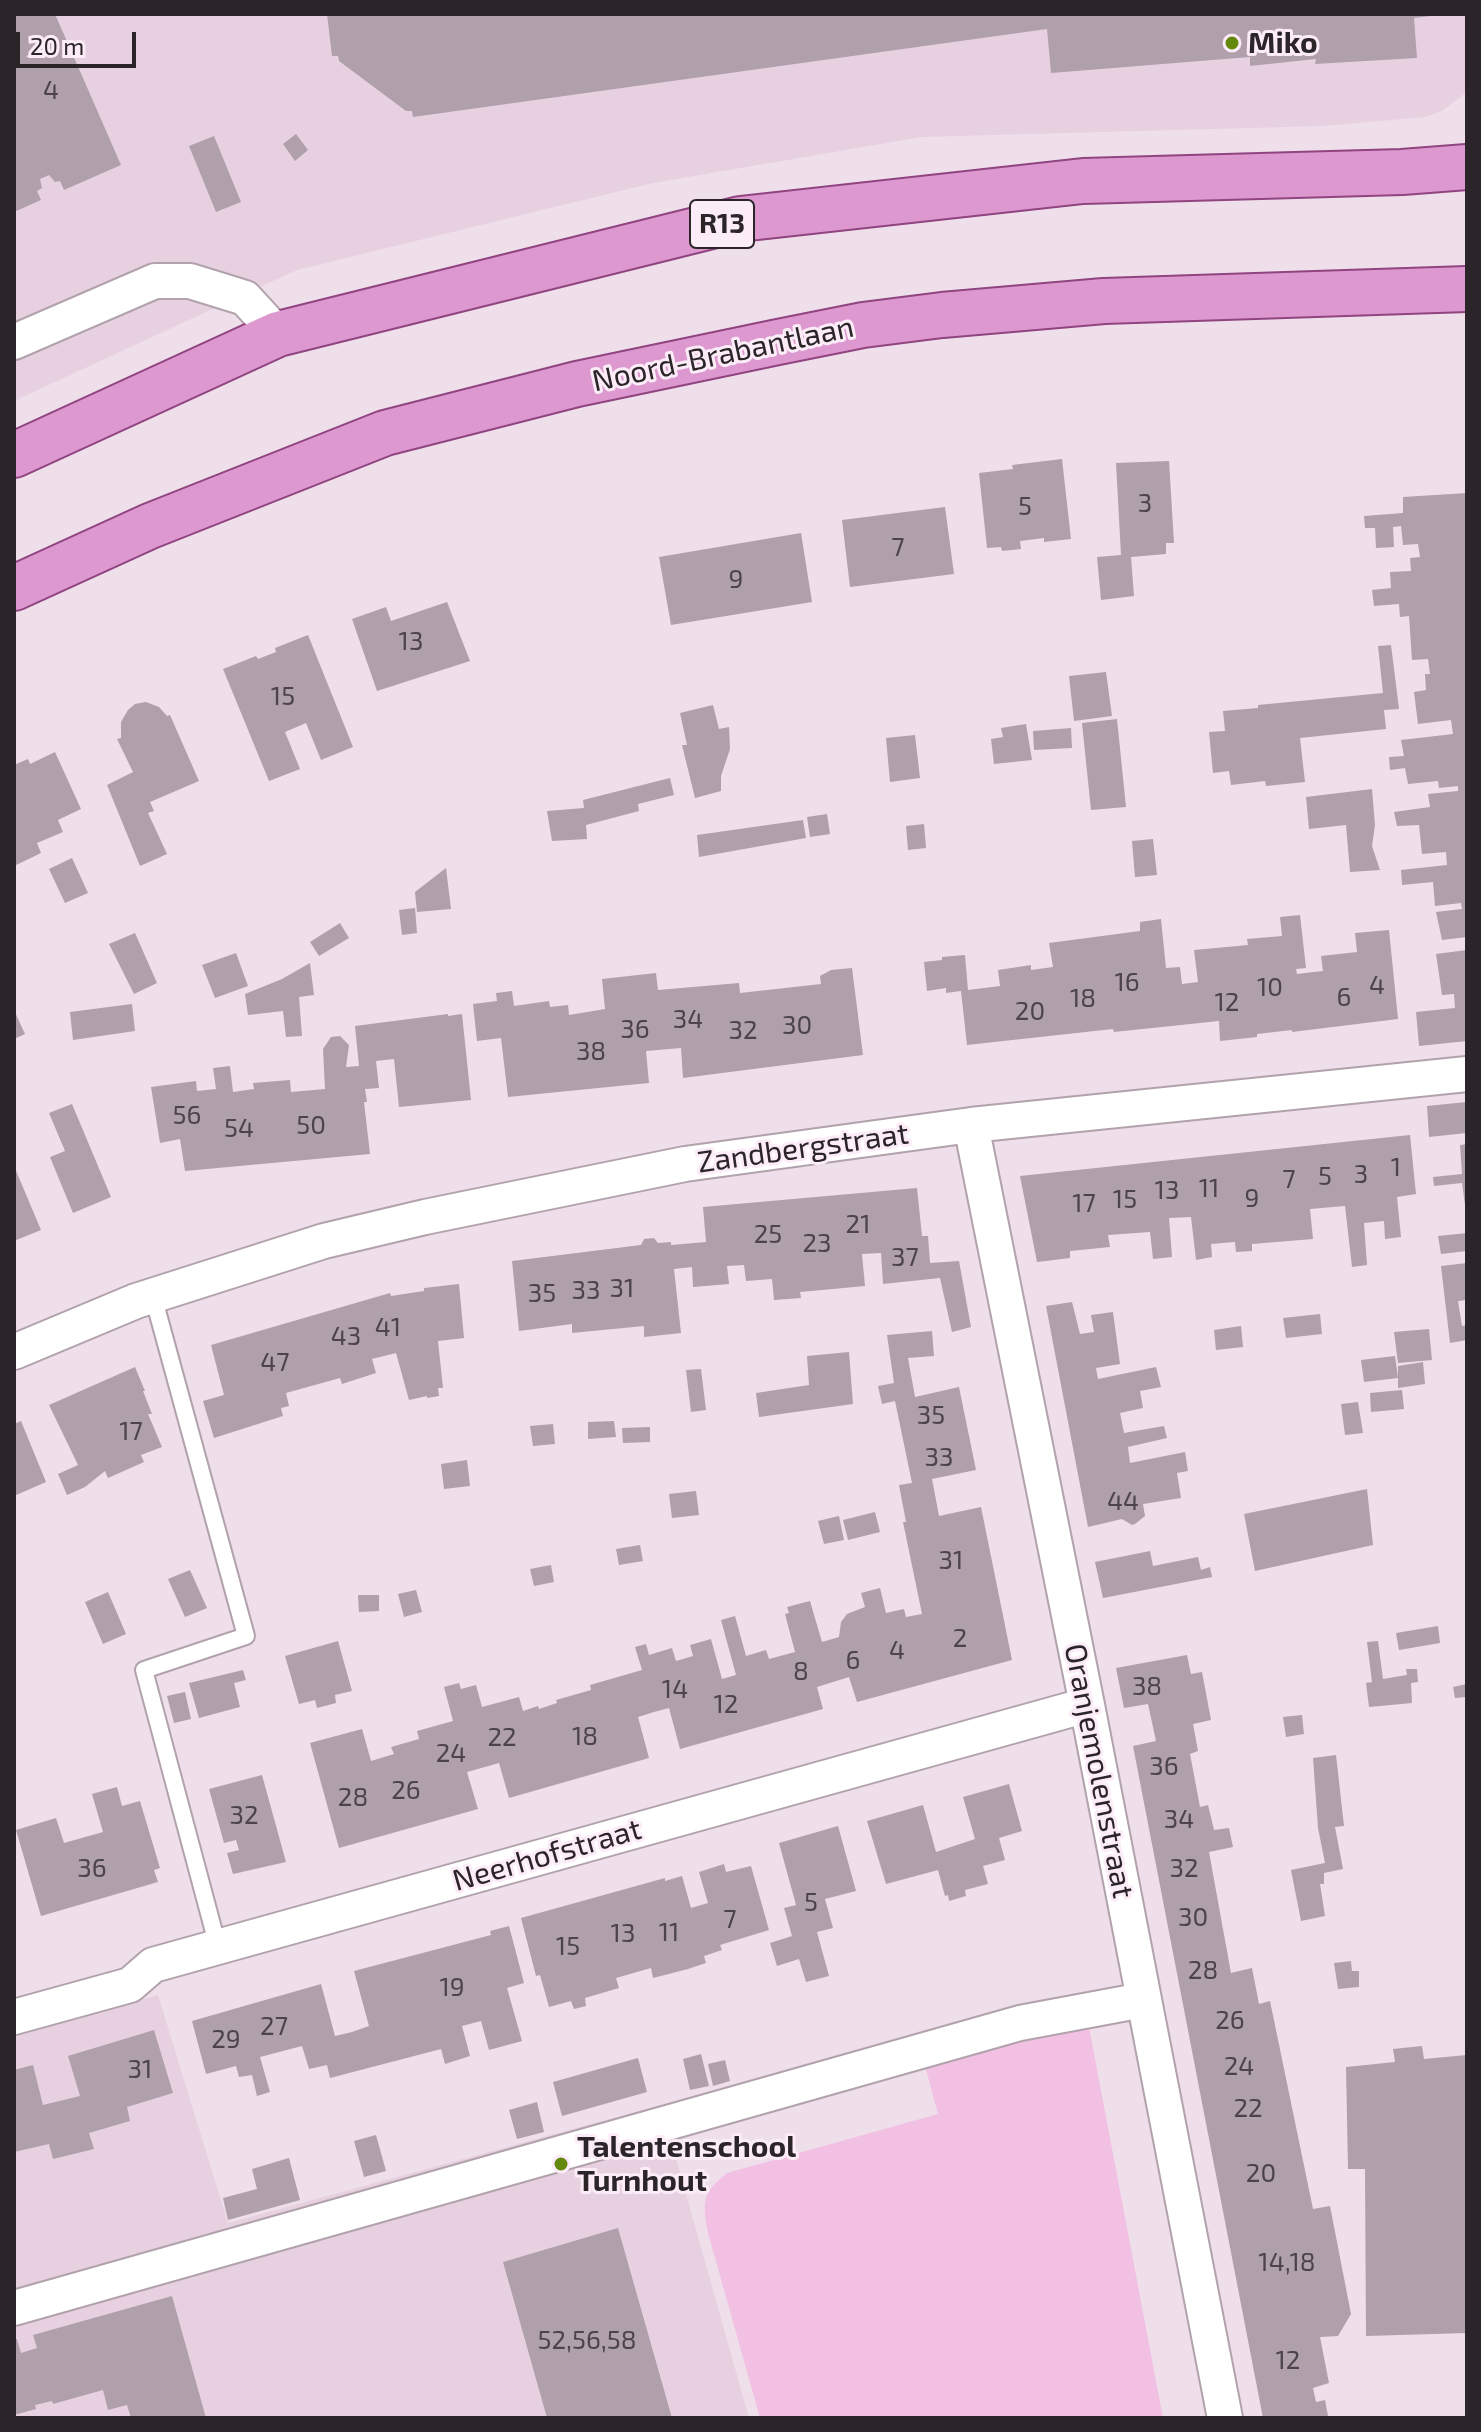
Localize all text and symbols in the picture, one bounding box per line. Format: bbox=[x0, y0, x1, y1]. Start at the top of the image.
scale bar bbox=[20, 16, 140, 66]
place label: Miko bbox=[1248, 25, 1318, 61]
text: 20 m bbox=[30, 31, 84, 60]
marker: Miko bbox=[1223, 34, 1241, 52]
house number: 4 bbox=[43, 74, 59, 106]
road number: R13 bbox=[690, 200, 754, 248]
street label: Noord-Brabantlaan bbox=[589, 309, 857, 399]
house number: 3 bbox=[1138, 487, 1152, 519]
house number: 5 bbox=[1018, 490, 1032, 522]
house number: 7 bbox=[891, 531, 905, 563]
house number: 9 bbox=[729, 563, 743, 595]
house number: 13 bbox=[399, 625, 423, 657]
house number: 15 bbox=[271, 680, 295, 712]
house number: 16 bbox=[1114, 966, 1140, 998]
house number: 4 bbox=[1369, 969, 1385, 1001]
house number: 10 bbox=[1257, 971, 1283, 1003]
house number: 6 bbox=[1337, 981, 1351, 1013]
house number: 18 bbox=[1070, 982, 1096, 1014]
house number: 12 bbox=[1215, 986, 1239, 1018]
house number: 20 bbox=[1015, 995, 1045, 1027]
house number: 34 bbox=[673, 1003, 703, 1035]
house number: 30 bbox=[782, 1009, 812, 1041]
house number: 36 bbox=[620, 1013, 650, 1045]
house number: 32 bbox=[728, 1014, 758, 1046]
house number: 38 bbox=[576, 1035, 606, 1067]
house number: 56 bbox=[173, 1099, 201, 1131]
house number: 50 bbox=[296, 1109, 326, 1141]
house number: 54 bbox=[224, 1112, 254, 1144]
street label: Zandbergstraat bbox=[695, 1115, 911, 1181]
house number: 1 bbox=[1391, 1151, 1401, 1183]
house number: 3 bbox=[1354, 1158, 1368, 1190]
house number: 5 bbox=[1318, 1160, 1332, 1192]
house number: 7 bbox=[1282, 1163, 1296, 1195]
house number: 11 bbox=[1199, 1172, 1219, 1204]
house number: 13 bbox=[1155, 1174, 1179, 1206]
house number: 9 bbox=[1245, 1182, 1259, 1214]
house number: 15 bbox=[1113, 1183, 1137, 1215]
house number: 17 bbox=[1072, 1187, 1096, 1219]
house number: 21 bbox=[846, 1208, 870, 1240]
house number: 25 bbox=[754, 1218, 782, 1250]
house number: 23 bbox=[802, 1227, 832, 1259]
house number: 37 bbox=[891, 1241, 919, 1273]
house number: 31 bbox=[610, 1272, 634, 1304]
house number: 33 bbox=[572, 1274, 600, 1306]
house number: 35 bbox=[528, 1277, 556, 1309]
house number: 41 bbox=[375, 1311, 401, 1343]
house number: 43 bbox=[331, 1320, 361, 1352]
house number: 47 bbox=[260, 1346, 290, 1378]
house number: 35 bbox=[917, 1399, 945, 1431]
house number: 17 bbox=[119, 1415, 143, 1447]
house number: 33 bbox=[925, 1441, 953, 1473]
house number: 44 bbox=[1107, 1485, 1139, 1517]
house number: 31 bbox=[939, 1544, 963, 1576]
house number: 2 bbox=[953, 1622, 967, 1654]
house number: 4 bbox=[889, 1634, 905, 1666]
street label: Oranjemolenstraat bbox=[1057, 1641, 1141, 1901]
house number: 6 bbox=[846, 1644, 860, 1676]
house number: 8 bbox=[793, 1655, 809, 1687]
house number: 38 bbox=[1132, 1670, 1162, 1702]
house number: 14 bbox=[662, 1673, 688, 1705]
house number: 12 bbox=[714, 1688, 738, 1720]
house number: 18 bbox=[572, 1720, 598, 1752]
house number: 22 bbox=[487, 1721, 517, 1753]
house number: 24 bbox=[436, 1737, 466, 1769]
house number: 36 bbox=[1149, 1750, 1179, 1782]
house number: 26 bbox=[391, 1774, 421, 1806]
house number: 28 bbox=[338, 1781, 368, 1813]
house number: 32 bbox=[229, 1799, 259, 1831]
house number: 34 bbox=[1164, 1803, 1194, 1835]
street label: Neerhofstraat bbox=[449, 1811, 645, 1899]
house number: 36 bbox=[77, 1852, 107, 1884]
house number: 32 bbox=[1169, 1852, 1199, 1884]
house number: 5 bbox=[804, 1886, 818, 1918]
house number: 30 bbox=[1178, 1901, 1208, 1933]
house number: 7 bbox=[723, 1903, 737, 1935]
house number: 11 bbox=[659, 1916, 679, 1948]
house number: 13 bbox=[611, 1917, 635, 1949]
house number: 15 bbox=[556, 1930, 580, 1962]
house number: 28 bbox=[1188, 1954, 1218, 1986]
house number: 19 bbox=[439, 1971, 465, 2003]
house number: 26 bbox=[1215, 2004, 1245, 2036]
house number: 27 bbox=[260, 2010, 288, 2042]
house number: 29 bbox=[211, 2023, 241, 2055]
house number: 24 bbox=[1224, 2050, 1254, 2082]
house number: 31 bbox=[128, 2053, 152, 2085]
house number: 22 bbox=[1233, 2092, 1263, 2124]
place label: Talentenschool Turnhout bbox=[577, 2129, 796, 2200]
marker: Talentenschool Turnhout bbox=[552, 2155, 570, 2173]
house number: 20 bbox=[1246, 2157, 1276, 2189]
house number: 14,18 bbox=[1258, 2246, 1316, 2278]
house number: 52,56,58 bbox=[538, 2324, 636, 2356]
house number: 12 bbox=[1276, 2344, 1300, 2376]

